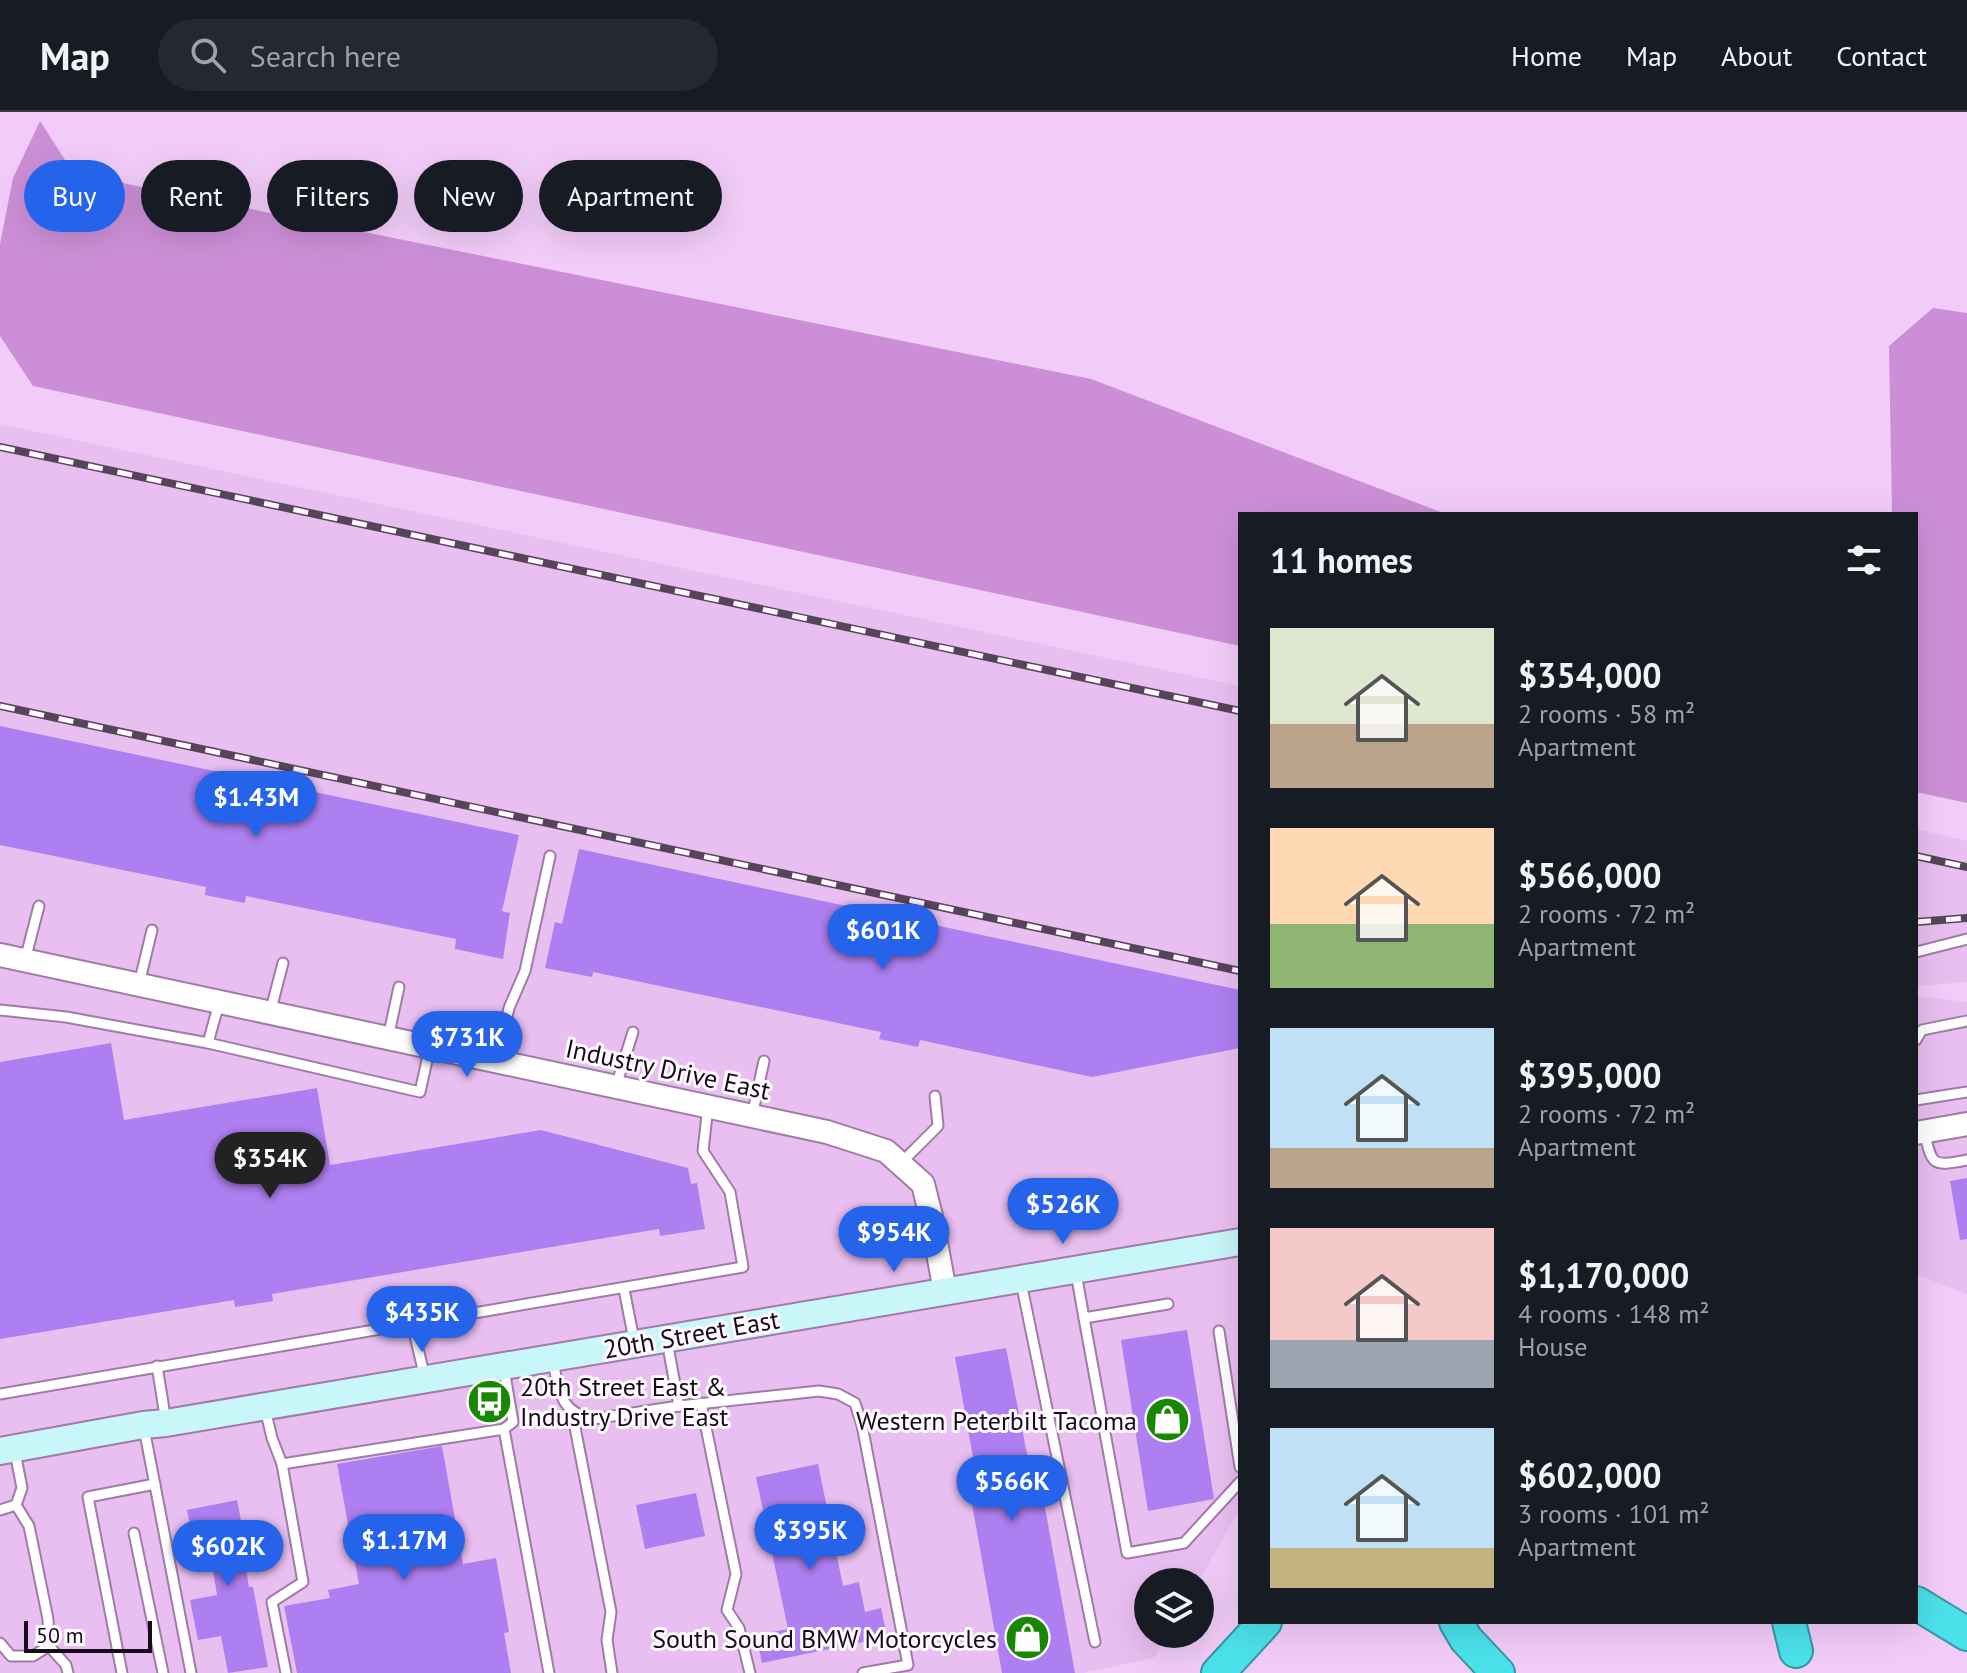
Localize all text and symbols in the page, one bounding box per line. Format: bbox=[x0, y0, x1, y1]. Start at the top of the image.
search box bbox=[158, 19, 718, 91]
text: Map bbox=[40, 31, 110, 80]
icon: search bbox=[186, 33, 230, 77]
text: Search here bbox=[250, 36, 401, 75]
text: Home bbox=[1511, 37, 1582, 74]
text: Map bbox=[1626, 37, 1677, 74]
text: About bbox=[1721, 37, 1792, 74]
text: Contact bbox=[1836, 37, 1927, 74]
chip: Buy bbox=[24, 160, 125, 232]
chip: Rent bbox=[141, 160, 251, 232]
chip: Filters bbox=[267, 160, 398, 232]
chip: New bbox=[414, 160, 523, 232]
chip: Apartment bbox=[539, 160, 722, 232]
text: 11 homes bbox=[1270, 538, 1413, 582]
icon: filters bbox=[1842, 538, 1886, 582]
text: $354,000 bbox=[1518, 653, 1662, 697]
icon: home bbox=[1334, 660, 1430, 756]
text: 2 rooms · 58 m² bbox=[1518, 697, 1695, 730]
text: Apartment bbox=[1518, 730, 1636, 763]
pin: $1.43M bbox=[191, 771, 321, 839]
text: $1.43M bbox=[213, 780, 299, 813]
text: $566,000 bbox=[1518, 853, 1662, 897]
icon: home bbox=[1334, 860, 1430, 956]
text: 2 rooms · 72 m² bbox=[1518, 897, 1695, 930]
pin: $601K bbox=[827, 904, 939, 972]
text: $601K bbox=[845, 913, 921, 946]
text: Apartment bbox=[1518, 930, 1636, 963]
pin: $731K bbox=[411, 1011, 523, 1079]
text: $731K bbox=[429, 1020, 505, 1053]
street label: Industry Drive East bbox=[563, 1031, 773, 1107]
text: $395,000 bbox=[1518, 1053, 1662, 1097]
icon: home bbox=[1334, 1060, 1430, 1156]
text: 2 rooms · 72 m² bbox=[1518, 1097, 1695, 1130]
text: Apartment bbox=[1518, 1130, 1636, 1163]
pin: $354K bbox=[214, 1132, 326, 1200]
text: $354K bbox=[232, 1141, 308, 1174]
pin: $526K bbox=[1007, 1178, 1119, 1246]
text: $526K bbox=[1025, 1187, 1101, 1220]
pin: $954K bbox=[838, 1206, 950, 1274]
text: $954K bbox=[856, 1215, 932, 1248]
text: $1,170,000 bbox=[1518, 1253, 1689, 1297]
icon: home bbox=[1334, 1260, 1430, 1356]
pin: $435K bbox=[366, 1286, 478, 1354]
text: $435K bbox=[384, 1295, 460, 1328]
text: 4 rooms · 148 m² bbox=[1518, 1297, 1710, 1330]
street label: 20th Street East bbox=[600, 1302, 782, 1366]
text: House bbox=[1518, 1330, 1588, 1363]
place label: 20th Street East & Industry Drive East bbox=[520, 1370, 728, 1433]
bus stop icon: 20th Street East & Industry Drive East bbox=[465, 1377, 513, 1425]
shop icon: Western Peterbilt Tacoma bbox=[1144, 1396, 1192, 1444]
place label: Western Peterbilt Tacoma bbox=[856, 1404, 1137, 1437]
text: $602,000 bbox=[1518, 1453, 1662, 1497]
pin: $566K bbox=[956, 1455, 1068, 1523]
icon: home bbox=[1334, 1460, 1430, 1556]
text: $566K bbox=[974, 1464, 1050, 1497]
text: 3 rooms · 101 m² bbox=[1518, 1497, 1710, 1530]
pin: $395K bbox=[754, 1504, 866, 1572]
text: $395K bbox=[772, 1513, 848, 1546]
pin: $1.17M bbox=[339, 1514, 469, 1582]
pin: $602K bbox=[172, 1520, 284, 1588]
text: $1.17M bbox=[361, 1523, 447, 1556]
text: $602K bbox=[190, 1529, 266, 1562]
text: Apartment bbox=[1518, 1530, 1636, 1563]
map controls bbox=[1134, 1568, 1214, 1648]
button: layers bbox=[1134, 1568, 1214, 1648]
shop icon: South Sound BMW Motorcycles bbox=[1004, 1614, 1052, 1662]
scale bar bbox=[24, 1617, 152, 1653]
text: 50 m bbox=[36, 1621, 84, 1649]
place label: South Sound BMW Motorcycles bbox=[652, 1622, 997, 1655]

